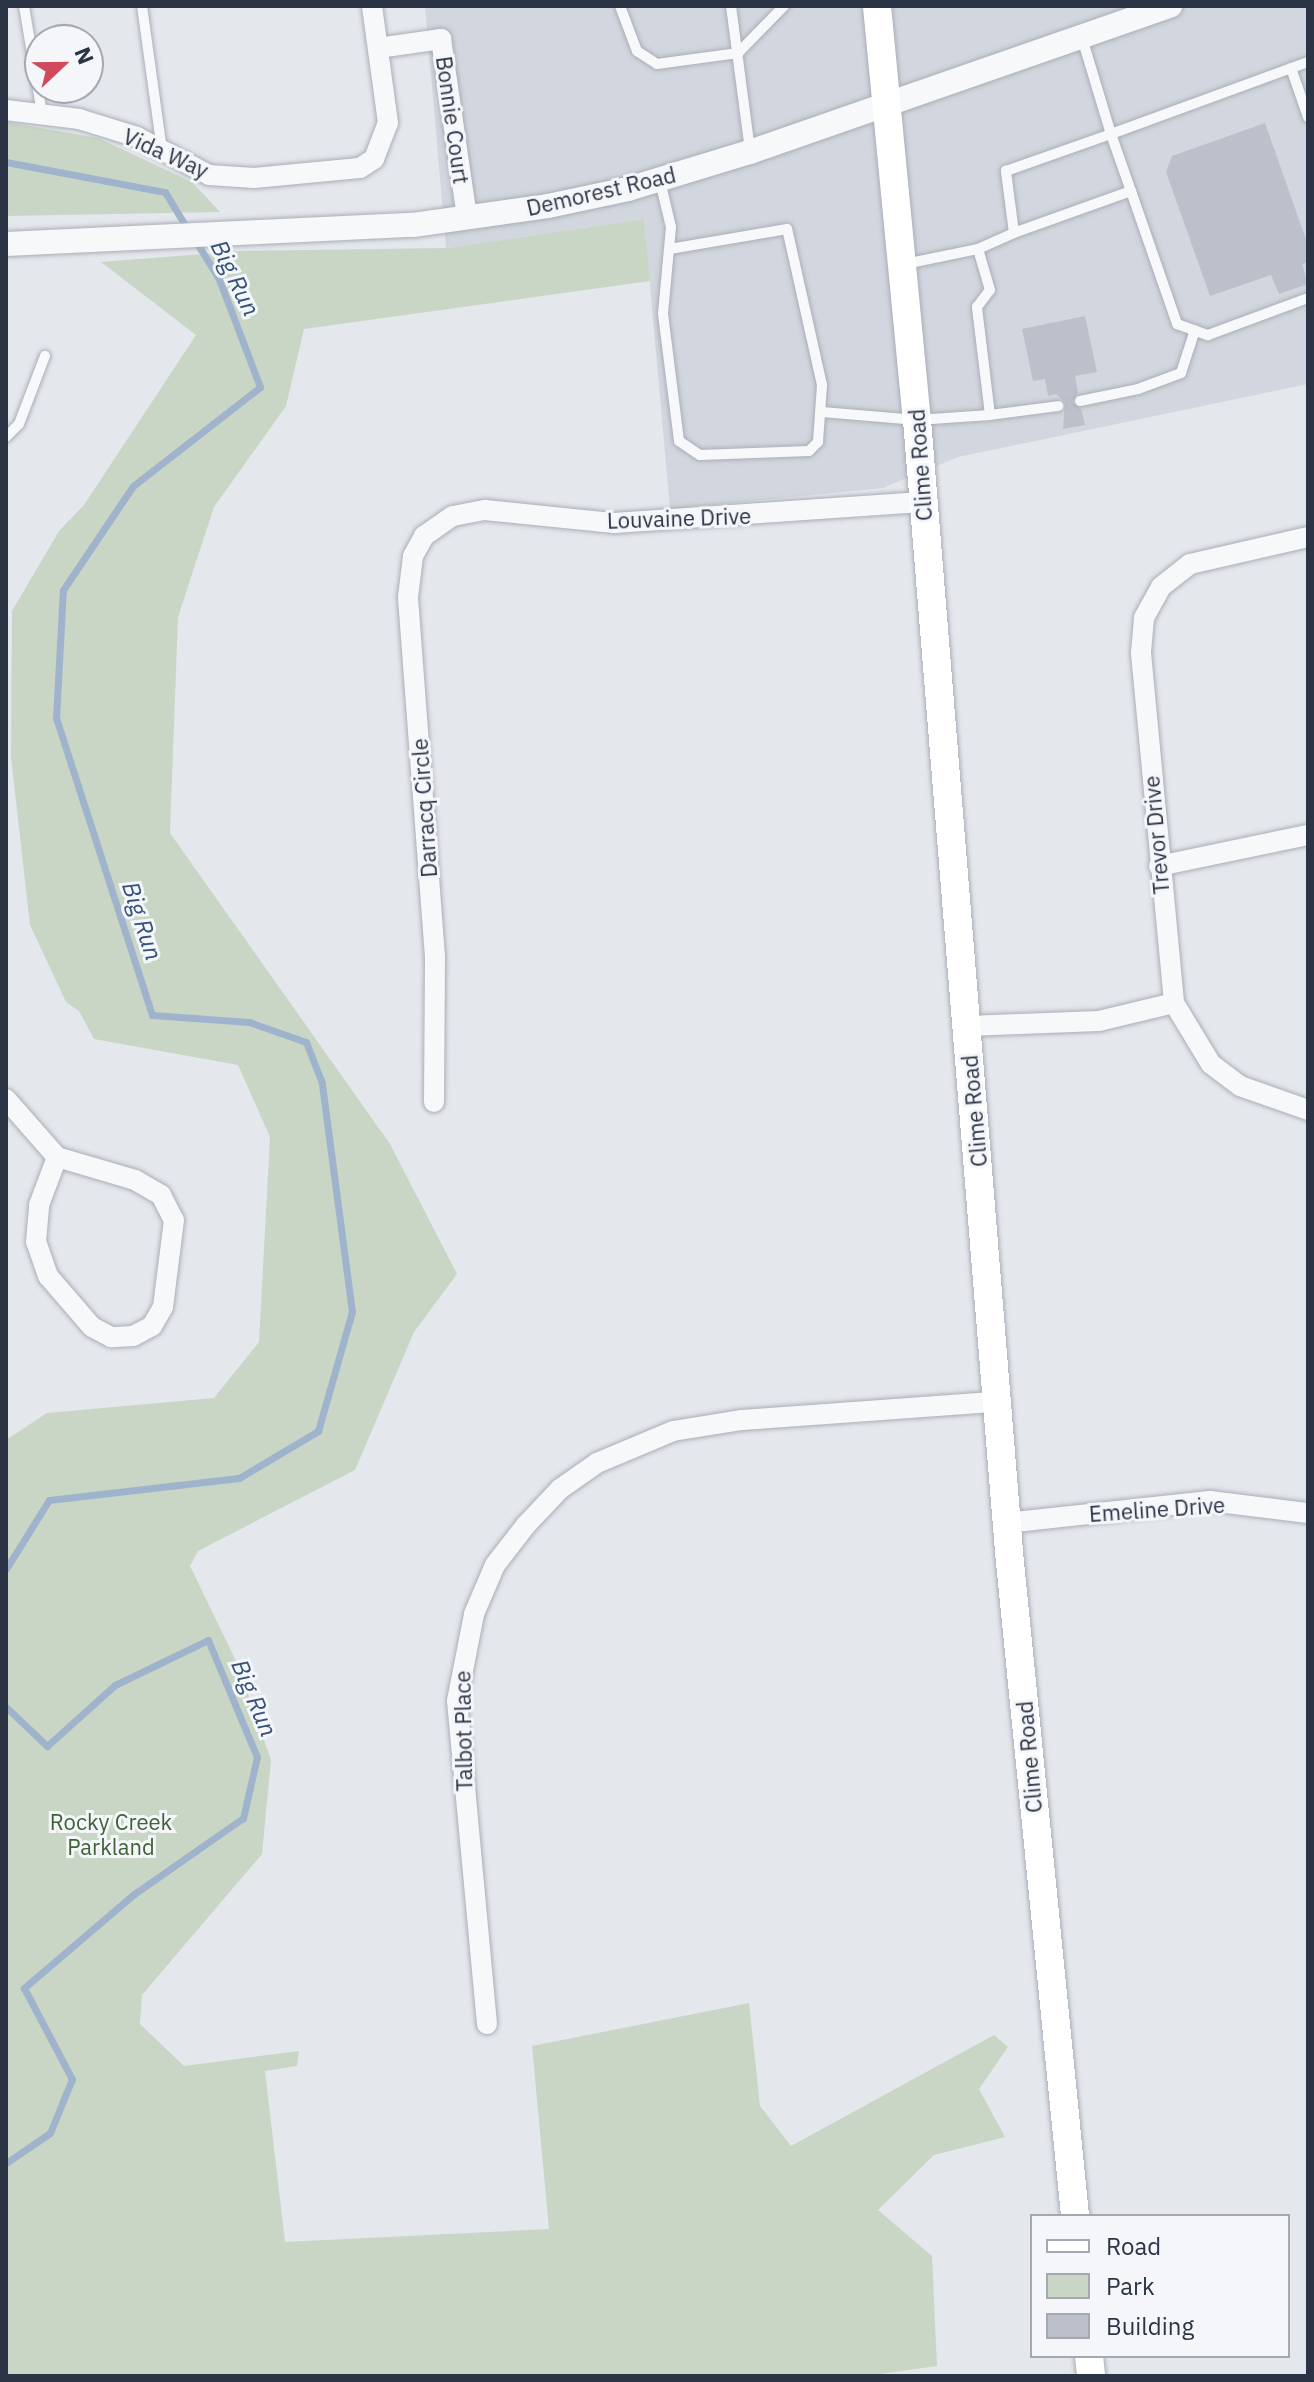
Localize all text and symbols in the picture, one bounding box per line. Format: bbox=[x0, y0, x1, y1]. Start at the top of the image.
north arrow bbox=[24, 24, 104, 104]
text: N bbox=[68, 43, 101, 68]
street label: Bonnie Court bbox=[431, 54, 475, 186]
street label: Vida Way bbox=[119, 123, 213, 183]
street label: Demorest Road bbox=[524, 161, 678, 221]
water label: Big Run bbox=[204, 235, 266, 321]
street label: Clime Road bbox=[903, 408, 937, 522]
street label: Louvaine Drive bbox=[606, 502, 752, 534]
street label: Darracq Circle bbox=[406, 738, 442, 878]
street label: Trevor Drive bbox=[1138, 775, 1174, 895]
water label: Big Run bbox=[116, 878, 168, 964]
street label: Clime Road bbox=[956, 1054, 992, 1168]
street label: Emeline Drive bbox=[1088, 1491, 1226, 1527]
water label: Big Run bbox=[225, 1655, 283, 1741]
street label: Talbot Place bbox=[449, 1670, 477, 1792]
street label: Clime Road bbox=[1011, 1700, 1047, 1814]
park label: Rocky Creek Parkland bbox=[50, 1808, 172, 1860]
legend bbox=[1030, 2214, 1290, 2358]
text: Road bbox=[1106, 2230, 1161, 2262]
text: Park bbox=[1106, 2270, 1155, 2302]
text: Building bbox=[1106, 2310, 1194, 2342]

